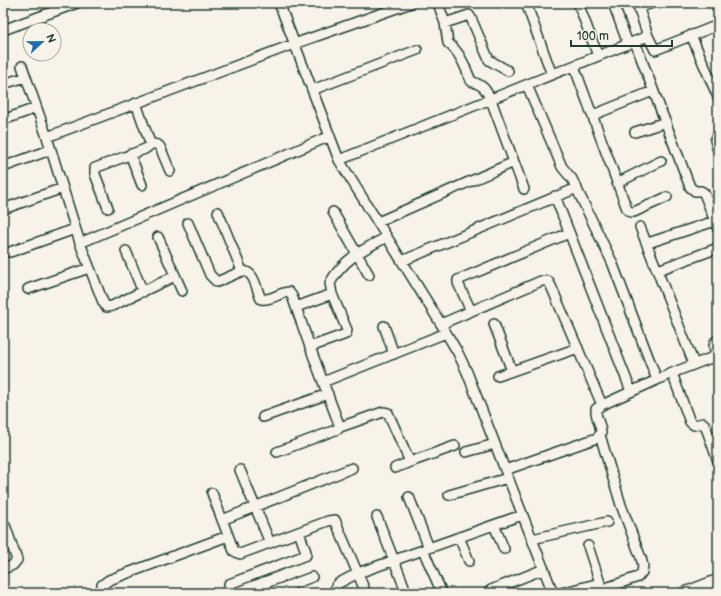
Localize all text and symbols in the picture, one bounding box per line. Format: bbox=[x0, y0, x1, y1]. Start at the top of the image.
north arrow bbox=[22, 22, 62, 62]
scale bar bbox=[571, 22, 672, 48]
text: 100 m bbox=[577, 29, 609, 44]
text: N bbox=[43, 32, 58, 45]

